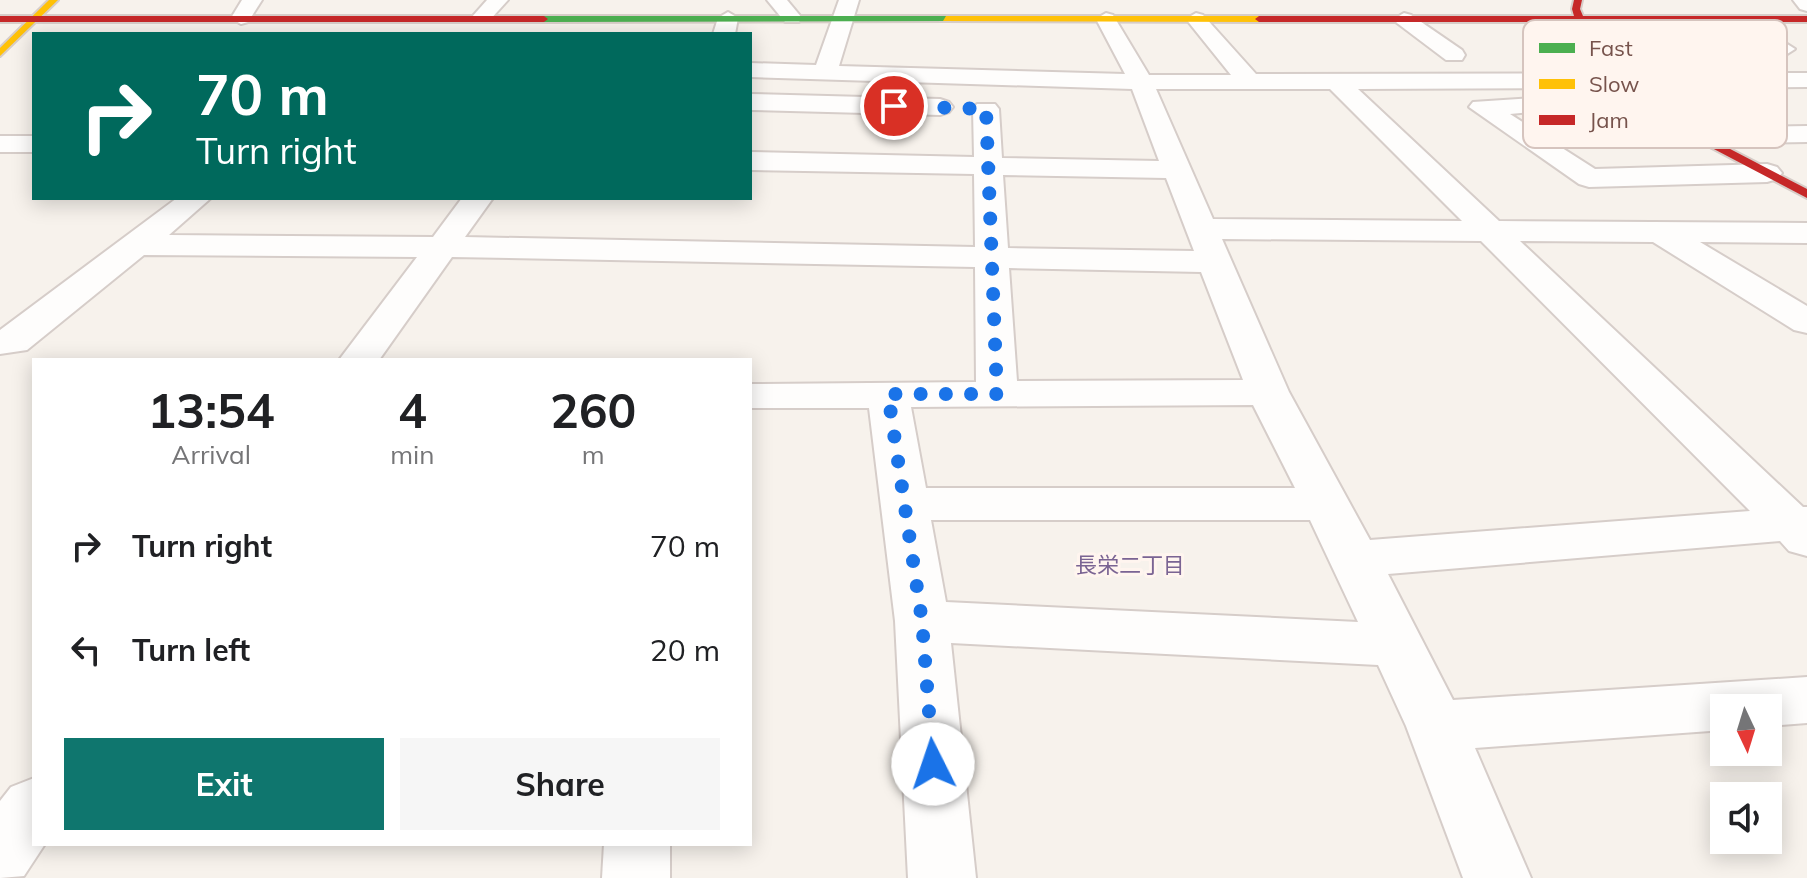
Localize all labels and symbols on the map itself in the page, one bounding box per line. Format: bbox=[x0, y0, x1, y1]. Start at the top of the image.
legend bbox=[1523, 20, 1787, 148]
text: Fast bbox=[1589, 34, 1633, 62]
text: Slow bbox=[1589, 70, 1639, 98]
pin bbox=[860, 72, 928, 140]
text: Jam bbox=[1589, 106, 1629, 134]
district label: 長栄二丁目 bbox=[1075, 551, 1185, 579]
north arrow bbox=[1710, 694, 1782, 766]
position arrow bbox=[891, 722, 975, 806]

